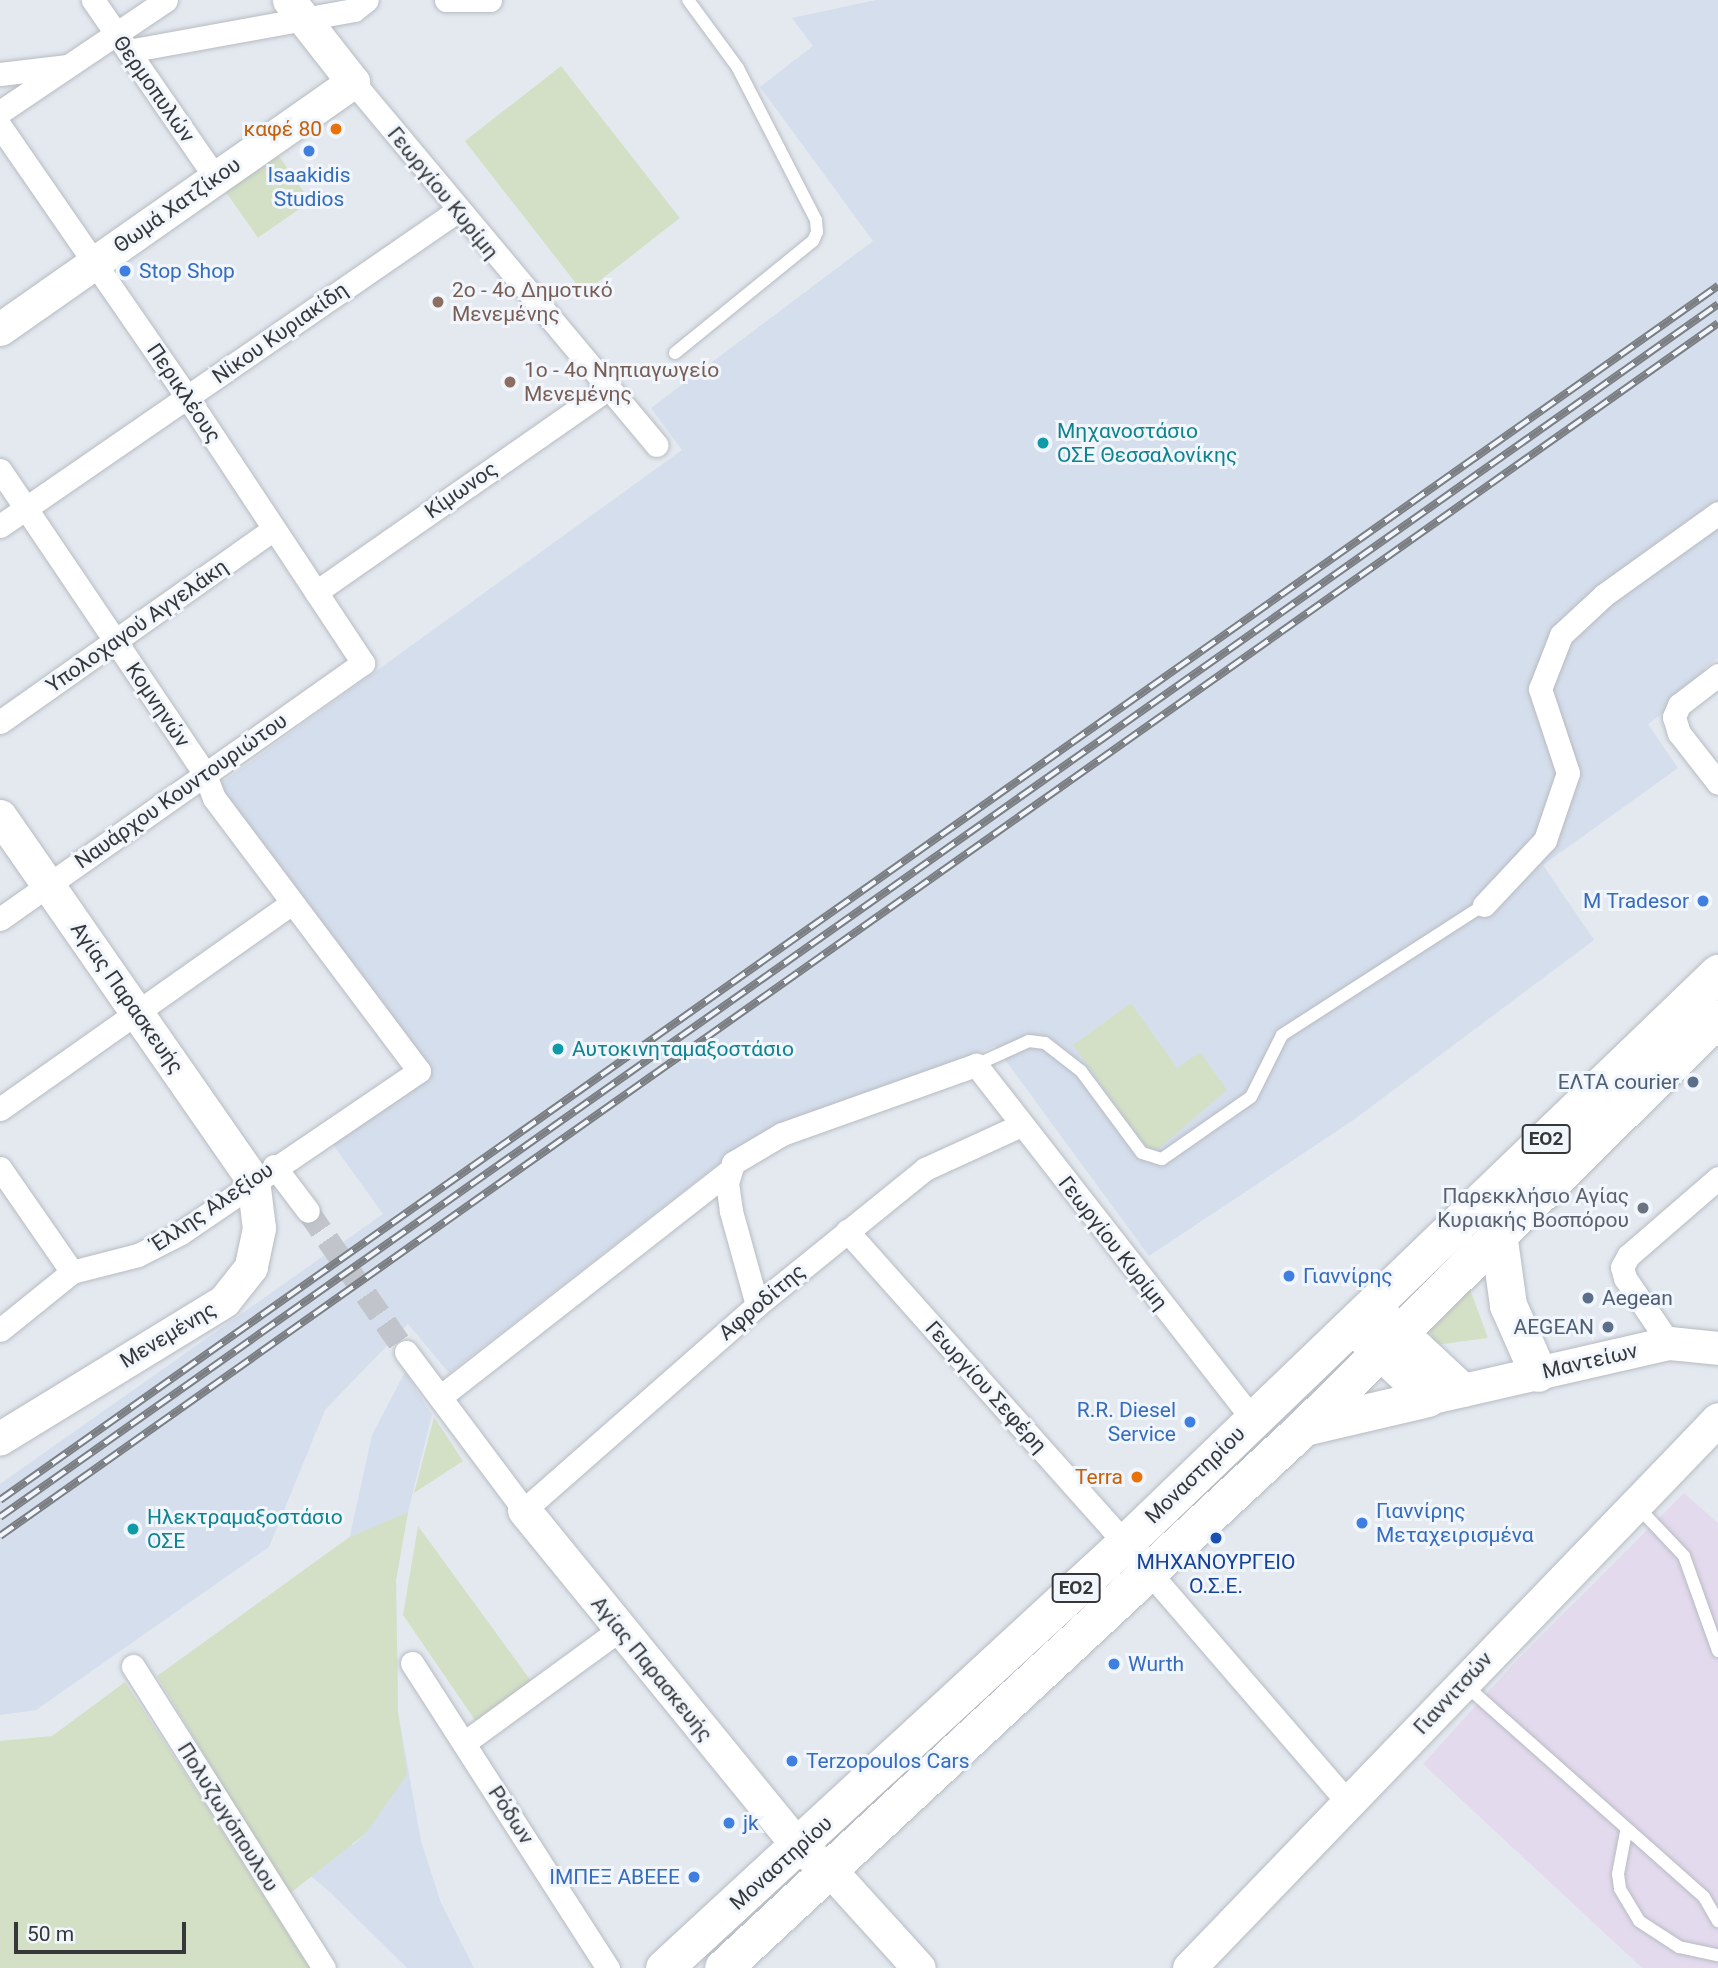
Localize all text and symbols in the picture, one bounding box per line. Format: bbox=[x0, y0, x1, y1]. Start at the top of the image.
street label: Θερμοπυλών bbox=[108, 31, 200, 147]
place label: καφέ 80 bbox=[243, 116, 322, 142]
marker: καφέ 80 bbox=[328, 121, 344, 137]
street label: Γεωργίου Κυρίμη bbox=[382, 122, 504, 264]
marker: Isaakidis Studios bbox=[301, 143, 317, 159]
street label: Θωμά Χατζίκου bbox=[109, 152, 245, 258]
place label: Isaakidis Studios bbox=[268, 162, 350, 212]
place label: Stop Shop bbox=[139, 258, 235, 284]
marker: Stop Shop bbox=[117, 263, 133, 279]
street label: Νίκου Κυριακίδη bbox=[208, 277, 352, 389]
place label: 2o - 4o Δημοτικό Μενεμένης bbox=[452, 277, 613, 327]
marker: 2o - 4o Δημοτικό Μενεμένης bbox=[430, 294, 446, 310]
street label: Περικλέους bbox=[142, 339, 226, 447]
place label: 1o - 4o Νηπιαγωγείο Μενεμένης bbox=[524, 357, 719, 407]
marker: 1o - 4o Νηπιαγωγείο Μενεμένης bbox=[502, 374, 518, 390]
place label: Μηχανοστάσιο ΟΣΕ Θεσσαλονίκης bbox=[1057, 418, 1237, 468]
marker: Μηχανοστάσιο ΟΣΕ Θεσσαλονίκης bbox=[1035, 435, 1051, 451]
street label: Κίμωνος bbox=[420, 456, 502, 524]
street label: Υπολοχαγού Αγγελάκη bbox=[41, 554, 233, 698]
street label: Κομνηνών bbox=[121, 658, 195, 752]
street label: Ναυάρχου Κουντουριώτου bbox=[70, 708, 292, 874]
place label: M Tradesor bbox=[1583, 888, 1689, 914]
marker: M Tradesor bbox=[1695, 893, 1711, 909]
street label: Αγίας Παρασκευής bbox=[65, 917, 189, 1079]
place label: Αυτοκινηταμαξοστάσιο bbox=[572, 1036, 794, 1062]
marker: Αυτοκινηταμαξοστάσιο bbox=[550, 1041, 566, 1057]
place label: ΕΛΤΑ courier bbox=[1558, 1069, 1679, 1095]
marker: ΕΛΤΑ courier bbox=[1685, 1074, 1701, 1090]
road number: ΕΟ2 bbox=[1522, 1124, 1570, 1154]
street label: Έλλης Αλεξίου bbox=[146, 1157, 278, 1257]
street label: Γεωργίου Κυρίμη bbox=[1053, 1171, 1173, 1315]
place label: Παρεκκλήσιο Αγίας Κυριακής Βοσπόρου bbox=[1437, 1183, 1629, 1233]
marker: Παρεκκλήσιο Αγίας Κυριακής Βοσπόρου bbox=[1635, 1200, 1651, 1216]
street label: Αφροδίτης bbox=[714, 1259, 810, 1345]
place label: Γιαννίρης bbox=[1303, 1263, 1393, 1289]
marker: Γιαννίρης bbox=[1281, 1268, 1297, 1284]
place label: Aegean bbox=[1602, 1285, 1673, 1311]
marker: Aegean bbox=[1580, 1290, 1596, 1306]
street label: Μενεμένης bbox=[115, 1296, 221, 1374]
place label: AEGEAN bbox=[1513, 1314, 1594, 1340]
street label: Γεωργίου Σεφέρη bbox=[920, 1316, 1052, 1458]
marker: AEGEAN bbox=[1600, 1319, 1616, 1335]
street label: Μαντείων bbox=[1540, 1338, 1640, 1384]
place label: R.R. Diesel Service bbox=[1077, 1397, 1176, 1447]
marker: R.R. Diesel Service bbox=[1182, 1414, 1198, 1430]
street label: Μοναστηρίου bbox=[1140, 1421, 1250, 1529]
place label: Terra bbox=[1075, 1464, 1123, 1490]
marker: Terra bbox=[1129, 1469, 1145, 1485]
place label: Γιαννίρης Μεταχειρισμένα bbox=[1376, 1498, 1534, 1548]
place label: Ηλεκτραμαξοστάσιο ΟΣΕ bbox=[147, 1504, 343, 1554]
marker: Γιαννίρης Μεταχειρισμένα bbox=[1354, 1515, 1370, 1531]
marker: Ηλεκτραμαξοστάσιο ΟΣΕ bbox=[125, 1521, 141, 1537]
marker: ΜΗΧΑΝΟΥΡΓΕΙΟ Ο.Σ.Ε. bbox=[1208, 1530, 1224, 1546]
place label: ΜΗΧΑΝΟΥΡΓΕΙΟ Ο.Σ.Ε. bbox=[1137, 1549, 1295, 1599]
road number: ΕΟ2 bbox=[1052, 1572, 1100, 1604]
street label: Αγίας Παρασκευής bbox=[586, 1591, 718, 1747]
street label: Γιαννιτσών bbox=[1408, 1646, 1498, 1740]
place label: Wurth bbox=[1128, 1651, 1184, 1677]
marker: Wurth bbox=[1106, 1656, 1122, 1672]
street label: Πολυζωγόπουλου bbox=[172, 1738, 284, 1896]
place label: Terzopoulos Cars bbox=[806, 1748, 970, 1774]
marker: Terzopoulos Cars bbox=[784, 1753, 800, 1769]
street label: Ρόδων bbox=[483, 1781, 539, 1849]
street label: Μοναστηρίου bbox=[725, 1810, 837, 1916]
place label: jk bbox=[743, 1810, 759, 1836]
marker: jk bbox=[721, 1815, 737, 1831]
place label: ΙΜΠΕΞ ΑΒΕΕΕ bbox=[549, 1864, 680, 1890]
marker: ΙΜΠΕΞ ΑΒΕΕΕ bbox=[686, 1869, 702, 1885]
scale bar bbox=[18, 1909, 189, 1953]
text: 50 m bbox=[27, 1922, 74, 1946]

